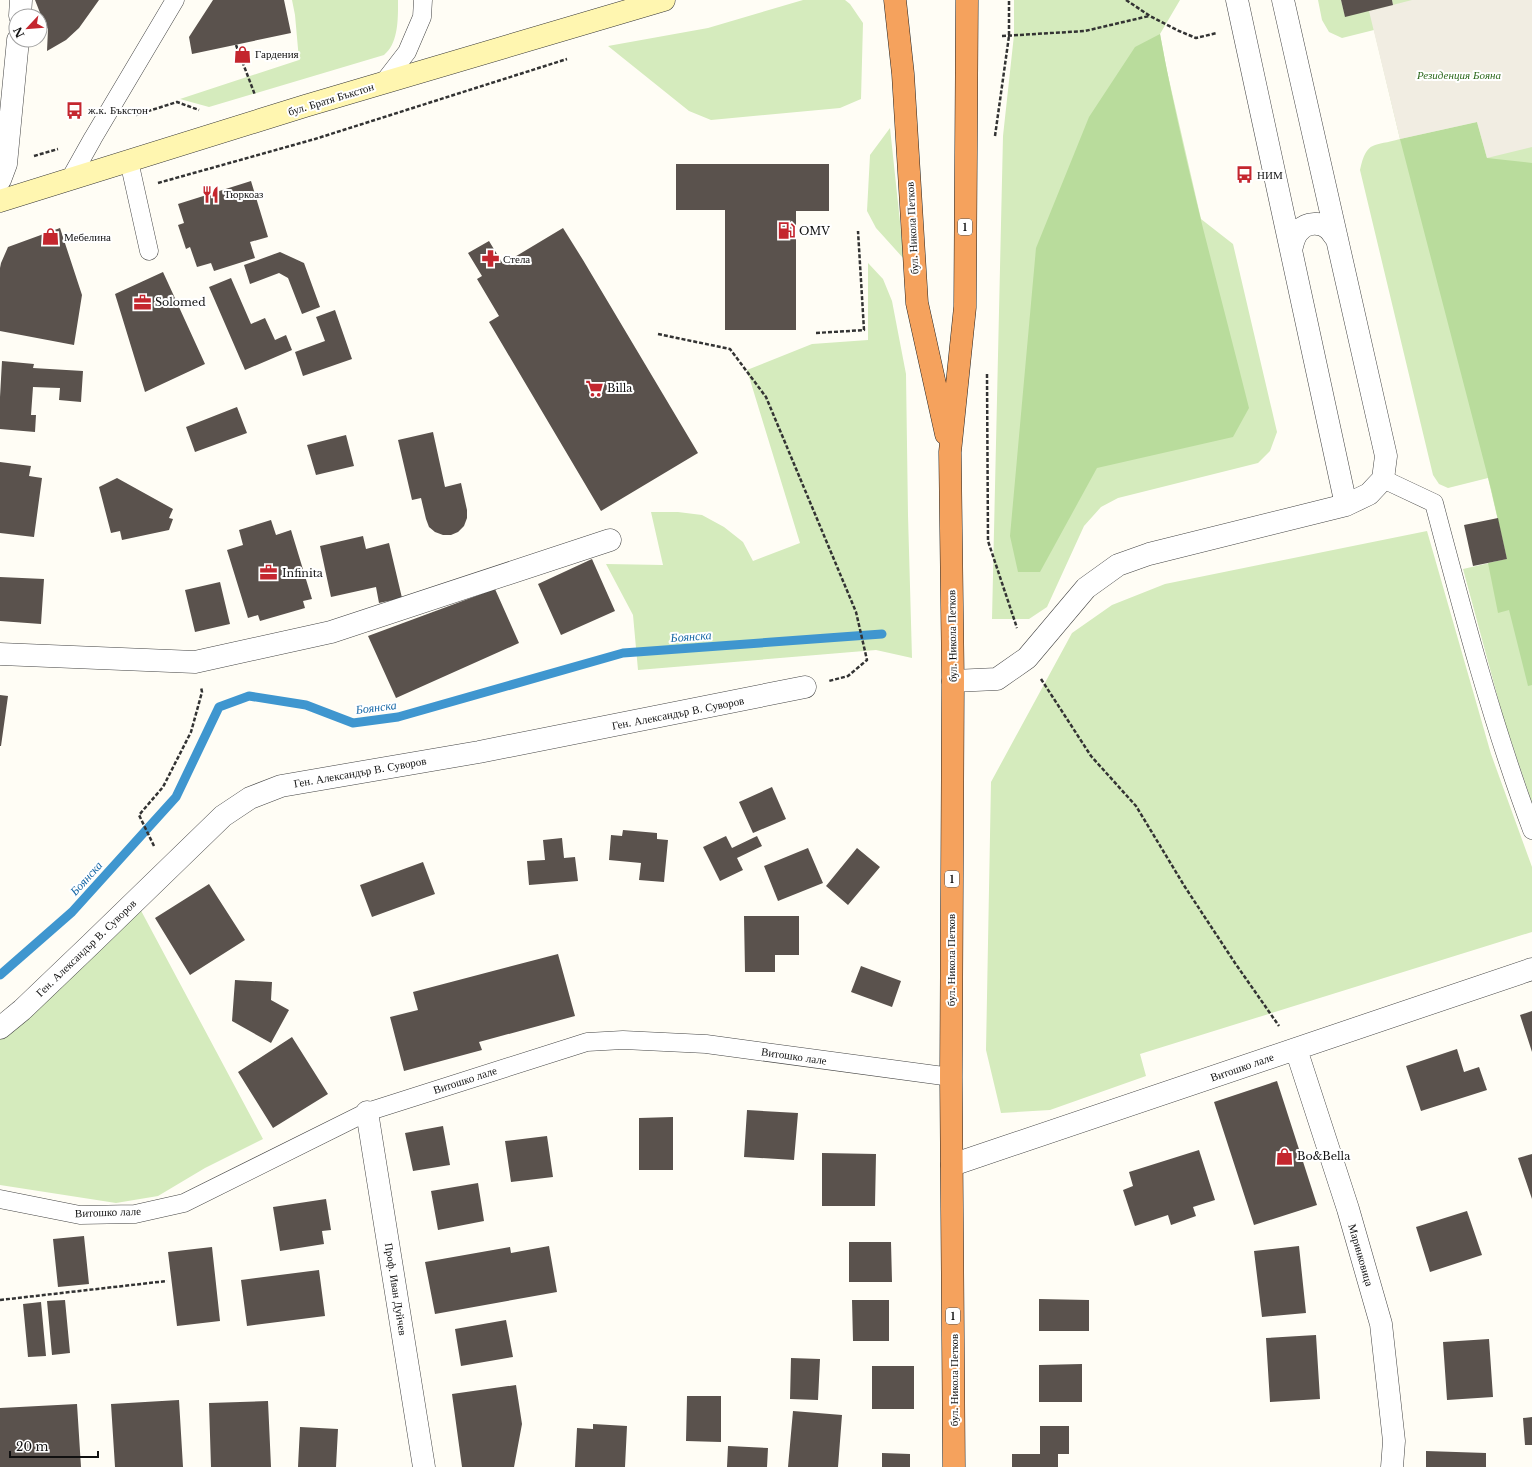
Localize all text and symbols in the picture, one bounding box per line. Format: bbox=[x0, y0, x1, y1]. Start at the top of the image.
north arrow bbox=[8, 8, 48, 48]
text: N bbox=[10, 24, 28, 40]
shop icon: Гардения bbox=[232, 44, 252, 64]
place label: Гардения bbox=[255, 47, 299, 61]
park label: Резиденция Бояна bbox=[1416, 68, 1501, 82]
street label: бул. Братя Бъкстон bbox=[286, 79, 376, 119]
bus stop icon: ж.к. Бъкстон bbox=[65, 100, 85, 120]
place label: ж.к. Бъкстон bbox=[87, 103, 148, 117]
bus stop icon: НИМ bbox=[1234, 165, 1254, 185]
place label: НИМ bbox=[1257, 168, 1283, 182]
street label: бул. Никола Петков bbox=[903, 182, 921, 274]
restaurant icon: Тюркоаз bbox=[201, 184, 221, 204]
place label: Тюркоаз bbox=[224, 187, 263, 201]
road number: 1 bbox=[958, 219, 972, 235]
fuel station icon: OMV bbox=[776, 221, 796, 241]
place label: OMV bbox=[799, 224, 830, 238]
shop icon: Мебелина bbox=[41, 227, 61, 247]
place label: Мебелина bbox=[64, 230, 111, 244]
pharmacy icon: Стела bbox=[480, 249, 500, 269]
place label: Стела bbox=[503, 252, 530, 266]
office icon: Solomed bbox=[132, 292, 152, 312]
place label: Solomed bbox=[155, 295, 206, 309]
supermarket icon: Billa bbox=[584, 378, 604, 398]
place label: Billa bbox=[607, 381, 633, 395]
office icon: Infinita bbox=[259, 563, 279, 583]
place label: Infinita bbox=[282, 566, 324, 580]
street label: бул. Никола Петков bbox=[944, 590, 960, 682]
water label: Боянска bbox=[669, 627, 712, 645]
street label: Ген. Александър В. Суворов bbox=[611, 693, 745, 733]
water label: Боянска bbox=[354, 697, 397, 717]
street label: Ген. Александър В. Суворов bbox=[293, 753, 427, 791]
water label: Боянска bbox=[66, 858, 105, 899]
road number: 1 bbox=[945, 871, 959, 887]
street label: Ген. Александър В. Суворов bbox=[33, 896, 139, 1000]
street label: бул. Никола Петков bbox=[944, 914, 958, 1006]
street label: Витошко лале bbox=[760, 1044, 828, 1068]
street label: Витошко лале bbox=[1208, 1050, 1276, 1084]
street label: Витошко лале bbox=[431, 1063, 499, 1097]
shop icon: Bo&Bella bbox=[1274, 1146, 1294, 1166]
place label: Bo&Bella bbox=[1297, 1149, 1351, 1163]
street label: Витошко лале bbox=[75, 1204, 141, 1220]
street label: Маринковица bbox=[1345, 1222, 1377, 1288]
street label: Проф. Иван Дуйчев bbox=[382, 1242, 410, 1336]
road number: 1 bbox=[946, 1308, 960, 1324]
street label: бул. Никола Петков bbox=[947, 1334, 961, 1426]
scale bar bbox=[10, 1433, 98, 1459]
text: 20 m bbox=[16, 1439, 48, 1454]

